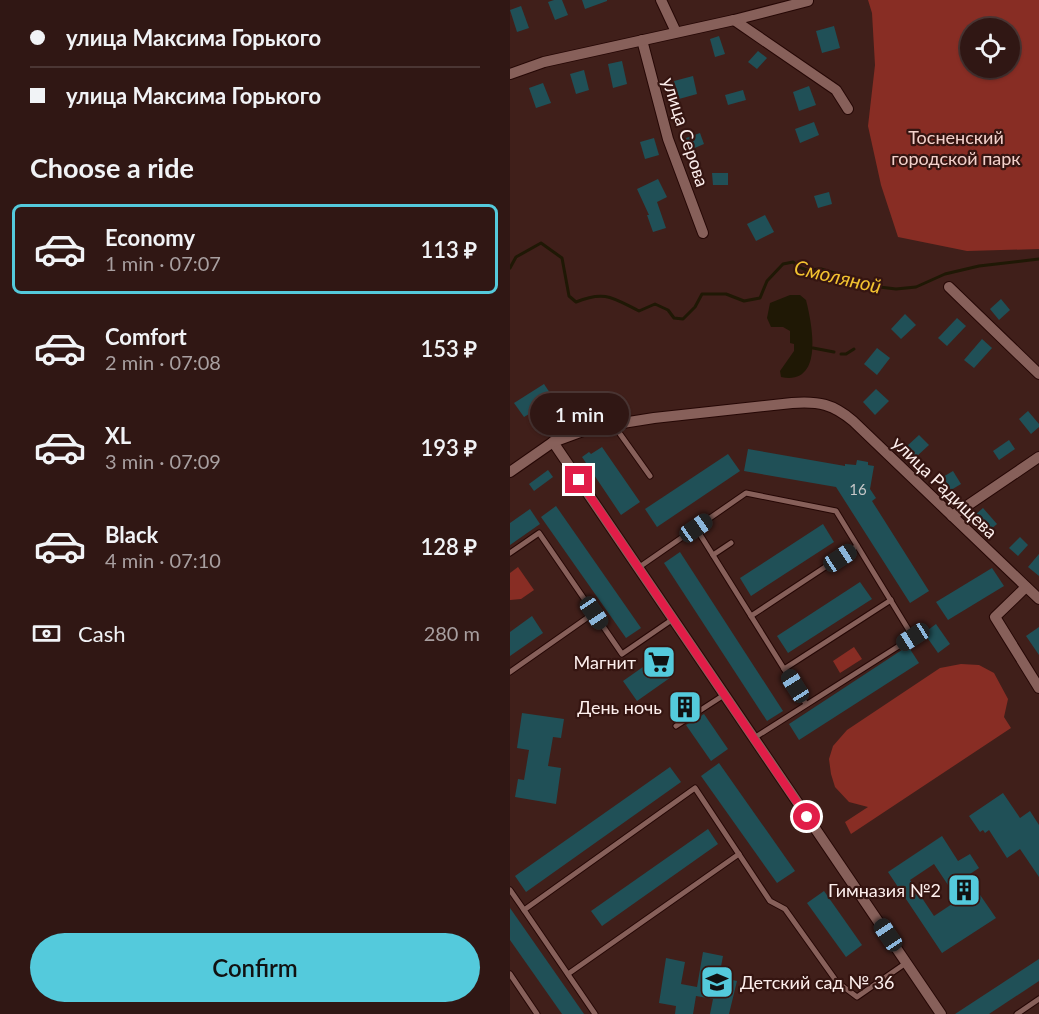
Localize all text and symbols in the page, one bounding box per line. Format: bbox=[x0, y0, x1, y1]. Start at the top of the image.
map controls bbox=[960, 18, 1020, 78]
button: locate bbox=[960, 18, 1020, 78]
text: улица Максима Горького bbox=[66, 24, 321, 51]
street label: улица Серова bbox=[658, 75, 714, 189]
text: улица Максима Горького bbox=[66, 82, 321, 109]
park label: Тосненский городской парк bbox=[891, 126, 1021, 169]
text: Choose a ride bbox=[30, 151, 194, 184]
icon: car bbox=[33, 222, 87, 276]
text: Economy bbox=[105, 224, 195, 251]
text: 113 ₽ bbox=[420, 236, 477, 263]
text: 1 min · 07:07 bbox=[105, 251, 221, 275]
water label: Смоляной bbox=[792, 254, 884, 298]
icon: car bbox=[33, 321, 87, 375]
text: Comfort bbox=[105, 323, 187, 350]
text: 153 ₽ bbox=[420, 335, 477, 362]
text: 2 min · 07:08 bbox=[105, 350, 221, 374]
callout: 1 min bbox=[530, 393, 628, 435]
text: 1 min bbox=[555, 402, 604, 426]
icon: car bbox=[33, 420, 87, 474]
text: XL bbox=[105, 422, 131, 449]
street label: улица Радищева bbox=[888, 431, 1002, 543]
text: 193 ₽ bbox=[420, 434, 477, 461]
text: 3 min · 07:09 bbox=[105, 449, 221, 473]
route end bbox=[565, 466, 592, 493]
house number: 16 bbox=[849, 480, 867, 498]
car bbox=[676, 510, 716, 546]
icon: car bbox=[33, 519, 87, 573]
text: Black bbox=[105, 521, 158, 548]
text: 128 ₽ bbox=[420, 533, 477, 560]
car bbox=[820, 541, 860, 575]
text: 4 min · 07:10 bbox=[105, 548, 221, 572]
car bbox=[576, 593, 612, 633]
icon: cash bbox=[30, 617, 63, 650]
text: Cash bbox=[78, 620, 125, 647]
car bbox=[893, 620, 933, 654]
text: 280 m bbox=[424, 621, 480, 645]
supermarket icon: Магнит bbox=[641, 644, 677, 680]
place label: Магнит bbox=[574, 651, 636, 673]
car bbox=[778, 666, 812, 706]
building icon: День ночь bbox=[667, 689, 703, 725]
place label: День ночь bbox=[577, 696, 662, 718]
route start bbox=[793, 803, 820, 830]
building icon: Гимназия №2 bbox=[946, 872, 982, 908]
place label: Гимназия №2 bbox=[828, 879, 941, 901]
car bbox=[870, 915, 906, 955]
button: Confirm bbox=[30, 933, 480, 1002]
school or university icon: Детский сад № 36 bbox=[699, 964, 735, 1000]
place label: Детский сад № 36 bbox=[740, 971, 895, 993]

